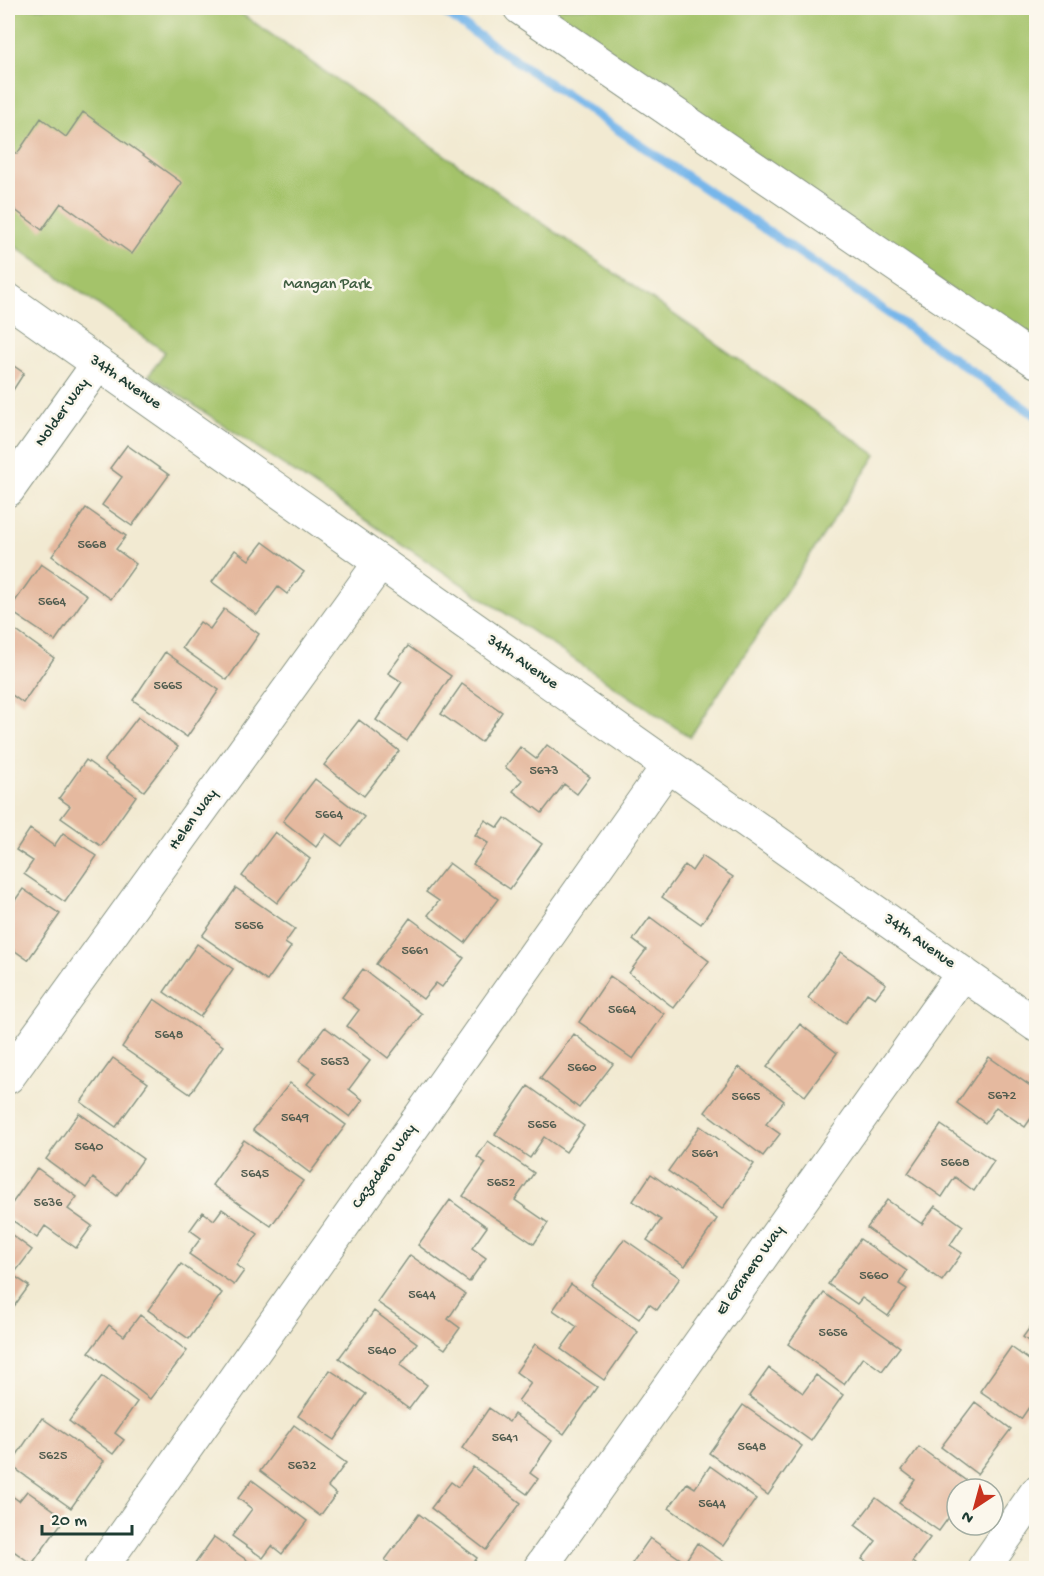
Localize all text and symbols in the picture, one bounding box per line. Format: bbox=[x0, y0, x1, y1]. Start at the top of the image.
park label: Mangan Park bbox=[283, 276, 373, 295]
street label: 34th Avenue bbox=[85, 351, 165, 415]
street label: Nolder Way bbox=[32, 375, 94, 451]
house number: 5668 bbox=[77, 537, 107, 554]
house number: 5664 bbox=[38, 594, 66, 611]
street label: 34th Avenue bbox=[482, 631, 562, 695]
house number: 5665 bbox=[154, 678, 182, 695]
house number: 5673 bbox=[529, 763, 559, 780]
street label: Helen Way bbox=[165, 786, 223, 854]
house number: 5664 bbox=[315, 807, 343, 824]
street label: 34th Avenue bbox=[879, 910, 959, 974]
house number: 5656 bbox=[235, 918, 264, 935]
house number: 5661 bbox=[401, 943, 429, 960]
house number: 5664 bbox=[608, 1002, 636, 1019]
house number: 5648 bbox=[155, 1027, 184, 1044]
house number: 5653 bbox=[320, 1054, 350, 1071]
house number: 5660 bbox=[567, 1060, 597, 1077]
house number: 5672 bbox=[988, 1088, 1016, 1105]
house number: 5665 bbox=[732, 1089, 760, 1106]
house number: 5649 bbox=[281, 1110, 309, 1127]
house number: 5656 bbox=[528, 1117, 557, 1134]
street label: Cazadero Way bbox=[349, 1121, 421, 1213]
house number: 5640 bbox=[74, 1139, 104, 1156]
house number: 5661 bbox=[691, 1146, 719, 1163]
house number: 5668 bbox=[940, 1155, 970, 1172]
house number: 5645 bbox=[241, 1166, 269, 1183]
house number: 5652 bbox=[487, 1175, 515, 1192]
house number: 5636 bbox=[34, 1195, 63, 1212]
street label: El Granero Way bbox=[713, 1222, 789, 1320]
house number: 5660 bbox=[859, 1268, 889, 1285]
house number: 5644 bbox=[408, 1287, 436, 1304]
house number: 5656 bbox=[819, 1325, 848, 1342]
house number: 5640 bbox=[367, 1343, 397, 1360]
house number: 5641 bbox=[492, 1430, 518, 1447]
house number: 5648 bbox=[738, 1439, 767, 1456]
house number: 5625 bbox=[39, 1448, 67, 1465]
house number: 5632 bbox=[288, 1458, 316, 1475]
north arrow bbox=[945, 1477, 1005, 1537]
house number: 5644 bbox=[698, 1496, 726, 1513]
scale bar bbox=[42, 1498, 132, 1536]
text: N bbox=[958, 1505, 978, 1527]
text: 20 m bbox=[51, 1511, 87, 1532]

